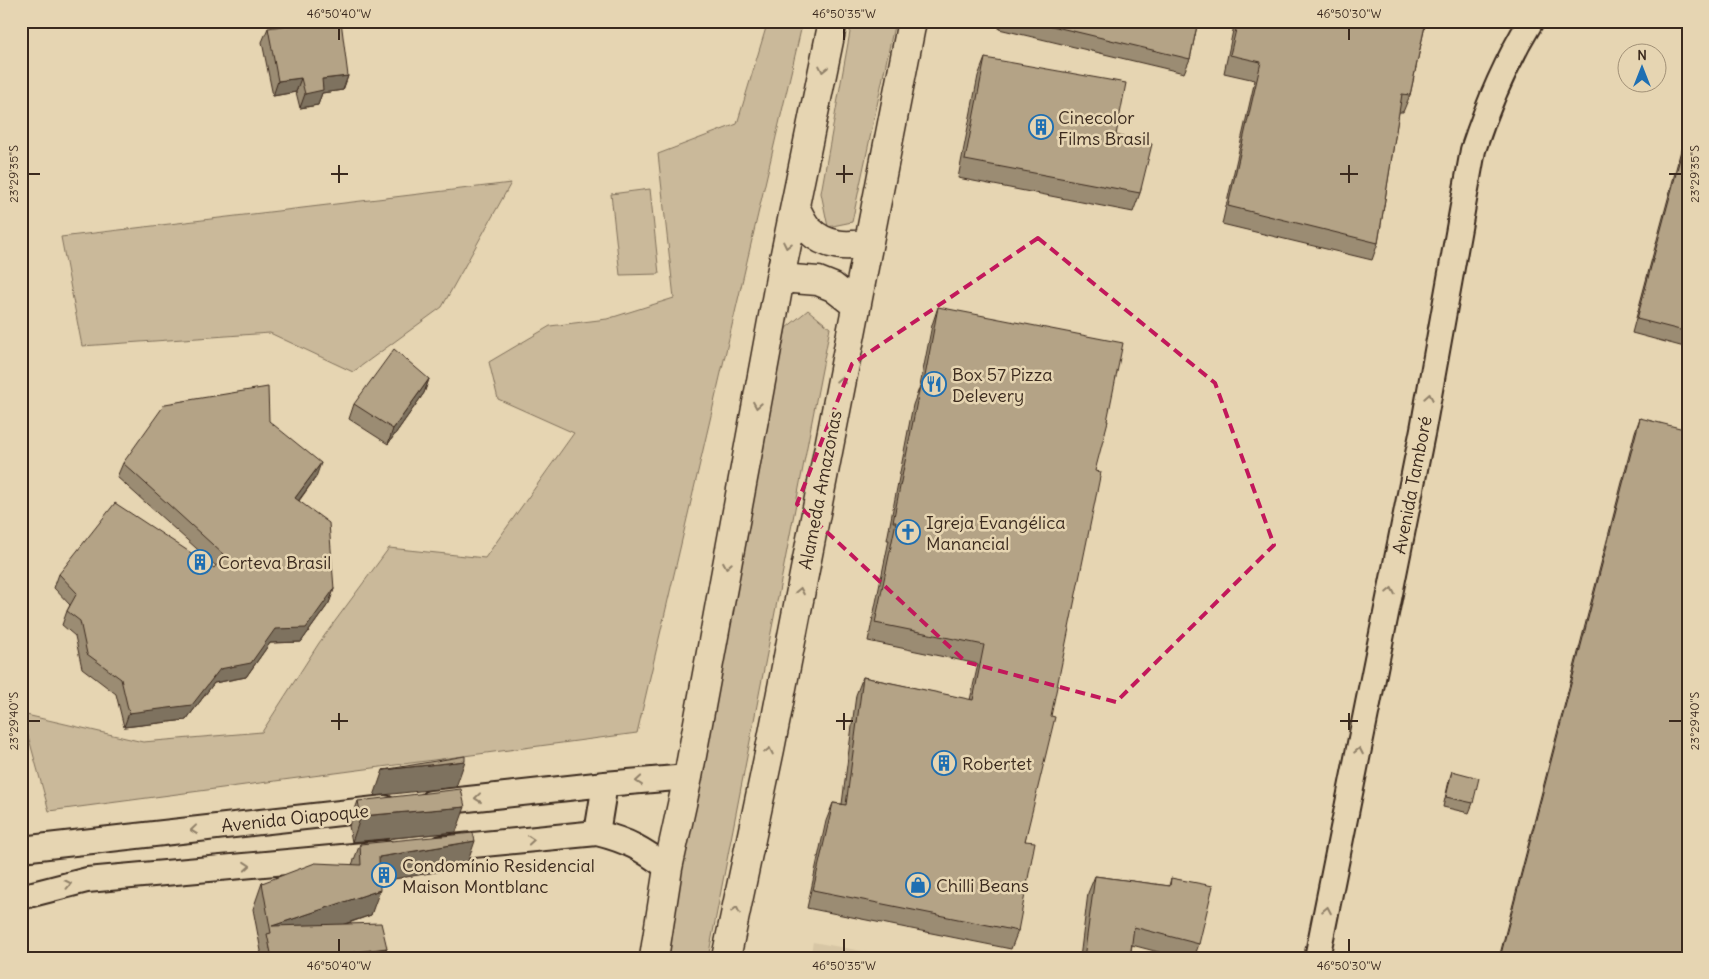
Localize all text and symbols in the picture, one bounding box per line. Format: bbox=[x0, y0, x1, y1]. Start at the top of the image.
text: 46°50'40"W bbox=[307, 6, 371, 21]
text: 46°50'35"W bbox=[812, 6, 876, 21]
text: 46°50'30"W bbox=[1317, 6, 1381, 21]
north arrow bbox=[1616, 42, 1666, 92]
text: N bbox=[1637, 46, 1647, 64]
one-way arrow bbox=[818, 65, 829, 73]
place label: Cinecolor Films Brasil bbox=[1058, 106, 1150, 150]
building icon: Cinecolor Films Brasil bbox=[1028, 114, 1054, 140]
text: 23°29'35"S bbox=[6, 145, 21, 203]
text: 23°29'35"S bbox=[1687, 145, 1702, 203]
one-way arrow bbox=[782, 241, 793, 250]
place label: Box 57 Pizza Delevery bbox=[952, 363, 1052, 407]
restaurant icon: Box 57 Pizza Delevery bbox=[921, 371, 947, 397]
one-way arrow bbox=[836, 376, 846, 385]
one-way arrow bbox=[1423, 393, 1433, 402]
one-way arrow bbox=[752, 401, 762, 409]
street label: Alameda Amazonas bbox=[793, 408, 847, 572]
street label: Avenida Tamboré bbox=[1387, 414, 1437, 556]
place label: Igreja Evangélica Manancial bbox=[926, 511, 1065, 555]
church icon: Igreja Evangélica Manancial bbox=[895, 519, 921, 545]
building icon: Corteva Brasil bbox=[187, 549, 213, 575]
place label: Corteva Brasil bbox=[218, 551, 331, 574]
one-way arrow bbox=[722, 560, 733, 569]
one-way arrow bbox=[795, 587, 805, 596]
one-way arrow bbox=[1385, 587, 1396, 596]
text: 23°29'40"S bbox=[6, 691, 21, 750]
text: 23°29'40"S bbox=[1687, 691, 1702, 750]
one-way arrow bbox=[1353, 746, 1364, 755]
one-way arrow bbox=[763, 747, 774, 755]
building icon: Robertet bbox=[931, 750, 957, 776]
place label: Robertet bbox=[962, 752, 1032, 775]
one-way arrow bbox=[635, 775, 643, 786]
one-way arrow bbox=[473, 792, 481, 803]
street label: Avenida Oiapoque bbox=[220, 799, 370, 837]
one-way arrow bbox=[190, 824, 198, 835]
one-way arrow bbox=[527, 834, 535, 845]
place label: Condomínio Residencial Maison Montblanc bbox=[402, 854, 595, 898]
one-way arrow bbox=[244, 860, 252, 871]
building icon: Condomínio Residencial Maison Montblanc bbox=[371, 862, 397, 888]
shop icon: Chilli Beans bbox=[905, 872, 931, 898]
place label: Chilli Beans bbox=[936, 874, 1029, 897]
one-way arrow bbox=[64, 880, 73, 890]
one-way arrow bbox=[731, 906, 741, 915]
one-way arrow bbox=[1321, 906, 1332, 914]
text: 46°50'40"W bbox=[307, 958, 371, 973]
text: 46°50'35"W bbox=[812, 958, 876, 973]
text: 46°50'30"W bbox=[1317, 958, 1381, 973]

